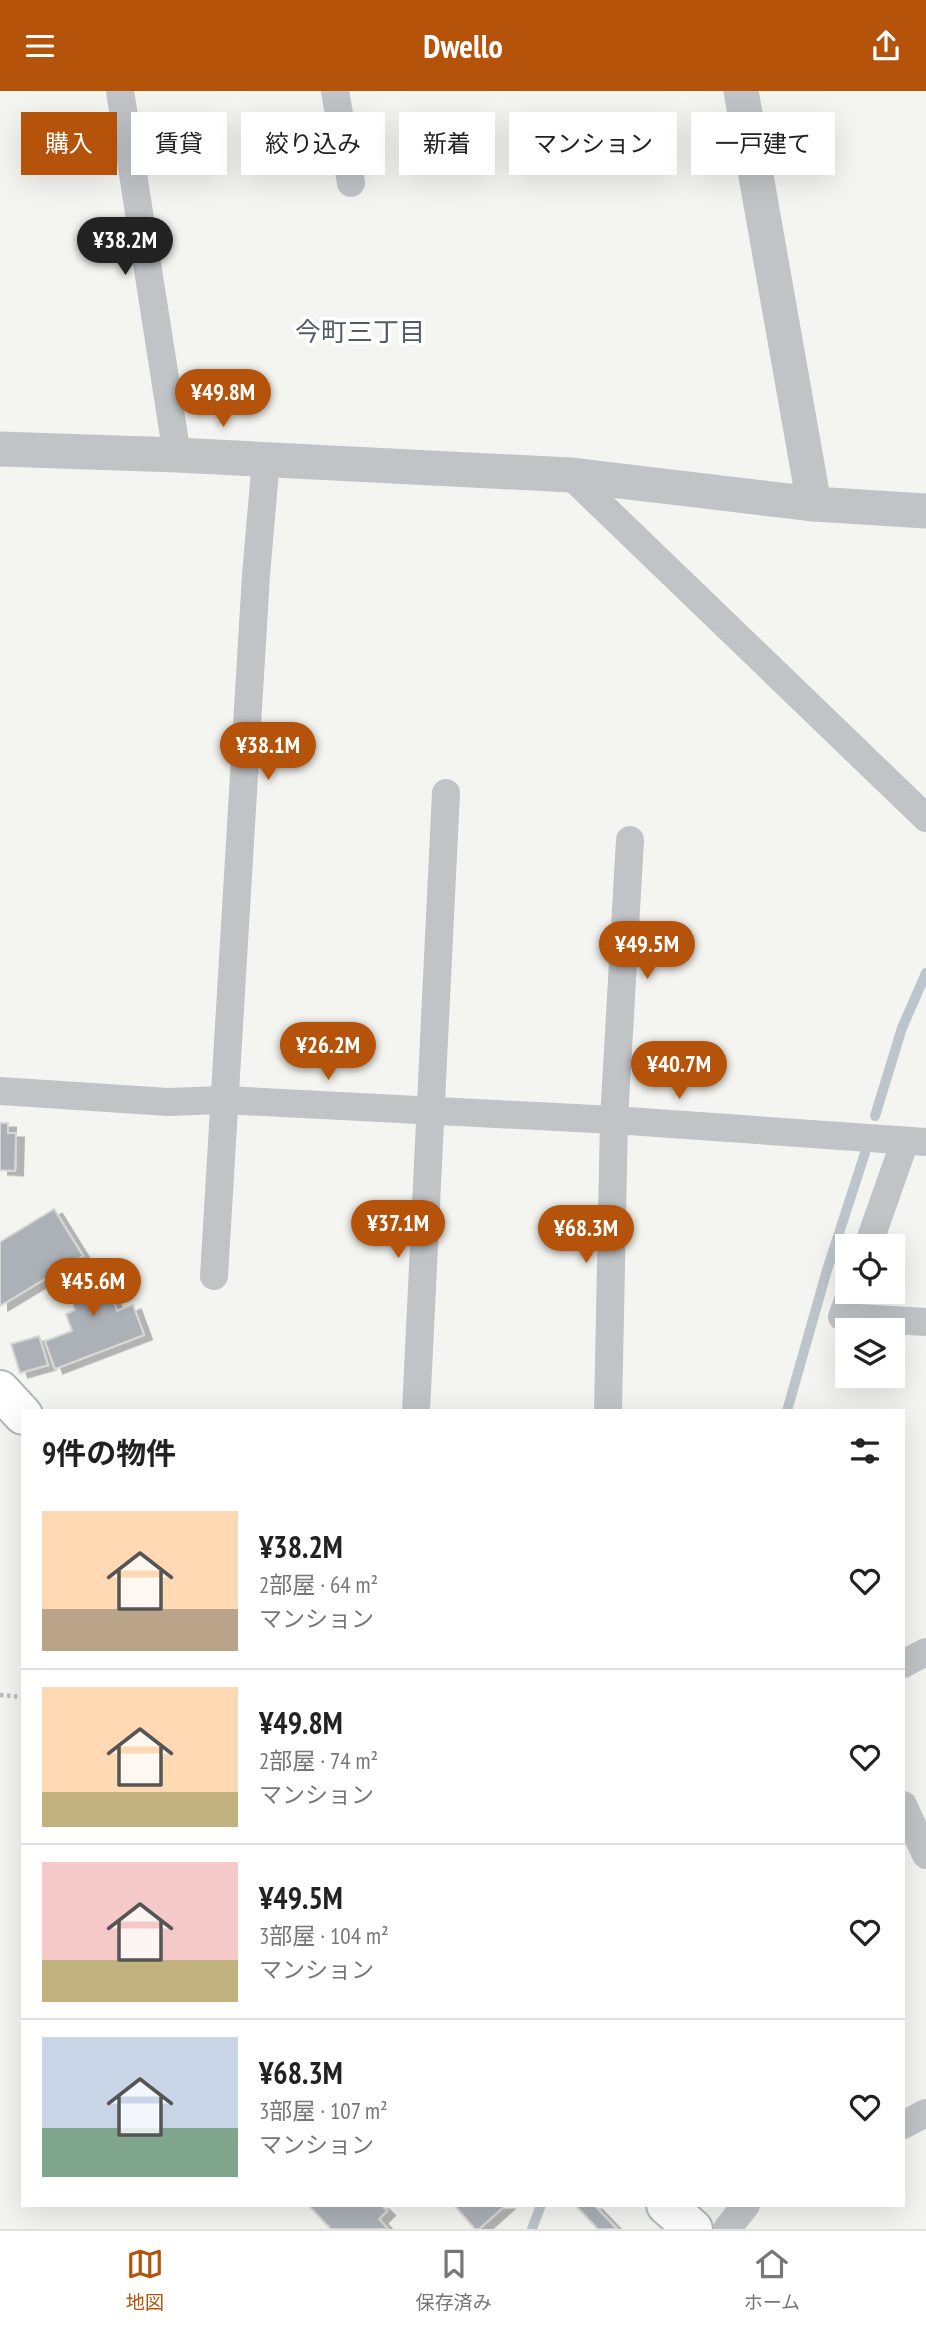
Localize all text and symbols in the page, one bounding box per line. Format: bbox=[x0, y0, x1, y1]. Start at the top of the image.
text: Dwello bbox=[423, 25, 503, 67]
icon: menu bbox=[21, 27, 59, 65]
icon: share bbox=[867, 27, 905, 65]
chip: 購入 bbox=[21, 112, 117, 175]
chip: 賃貸 bbox=[131, 112, 227, 175]
chip: 絞り込み bbox=[241, 112, 385, 175]
chip: 新着 bbox=[399, 112, 495, 175]
chip: マンション bbox=[509, 112, 677, 175]
chip: 一戸建て bbox=[691, 112, 835, 175]
pin: ¥38.2M bbox=[68, 218, 182, 277]
text: ¥38.2M bbox=[93, 225, 157, 254]
district label: 今町三丁目 bbox=[295, 315, 425, 348]
pin: ¥49.8M bbox=[166, 369, 280, 429]
text: ¥49.8M bbox=[191, 377, 255, 406]
pin: ¥38.1M bbox=[211, 723, 325, 782]
text: ¥38.1M bbox=[236, 730, 300, 759]
pin: ¥49.5M bbox=[590, 921, 704, 981]
text: ¥49.5M bbox=[615, 929, 679, 958]
pin: ¥26.2M bbox=[271, 1023, 385, 1082]
text: ¥26.2M bbox=[296, 1030, 360, 1059]
pin: ¥40.7M bbox=[622, 1041, 736, 1101]
text: ¥40.7M bbox=[647, 1049, 711, 1078]
pin: ¥37.1M bbox=[341, 1201, 455, 1260]
pin: ¥68.3M bbox=[529, 1205, 643, 1265]
text: ¥37.1M bbox=[367, 1208, 429, 1237]
text: ¥68.3M bbox=[554, 1213, 618, 1242]
map controls bbox=[835, 1234, 905, 1388]
button: locate bbox=[835, 1234, 905, 1304]
pin: ¥45.6M bbox=[36, 1259, 150, 1318]
text: ¥45.6M bbox=[61, 1266, 125, 1295]
button: layers bbox=[835, 1318, 905, 1388]
icon: filters bbox=[846, 1432, 884, 1470]
text: 9件の物件 bbox=[42, 1433, 176, 1472]
text: ¥38.2M bbox=[259, 1527, 343, 1566]
icon: home bbox=[98, 1539, 182, 1623]
icon: heart bbox=[846, 1562, 884, 1600]
text: 2部屋 · 64 m² bbox=[259, 1570, 378, 1599]
text: マンション bbox=[259, 1604, 374, 1633]
text: ¥49.8M bbox=[259, 1703, 343, 1742]
icon: home bbox=[98, 1715, 182, 1799]
icon: heart bbox=[846, 1738, 884, 1776]
text: 2部屋 · 74 m² bbox=[259, 1746, 378, 1775]
text: マンション bbox=[259, 1780, 374, 1809]
text: ¥49.5M bbox=[259, 1878, 343, 1917]
icon: home bbox=[98, 1890, 182, 1974]
icon: heart bbox=[846, 1913, 884, 1951]
text: 3部屋 · 104 m² bbox=[259, 1921, 389, 1950]
text: マンション bbox=[259, 1955, 374, 1984]
text: ¥68.3M bbox=[259, 2053, 343, 2092]
icon: home bbox=[98, 2065, 182, 2149]
icon: heart bbox=[846, 2088, 884, 2126]
text: 3部屋 · 107 m² bbox=[259, 2096, 388, 2125]
text: マンション bbox=[259, 2130, 374, 2159]
tab: 地図 bbox=[126, 2245, 164, 2314]
tab: 保存済み bbox=[416, 2245, 492, 2314]
tab: ホーム bbox=[744, 2245, 800, 2314]

